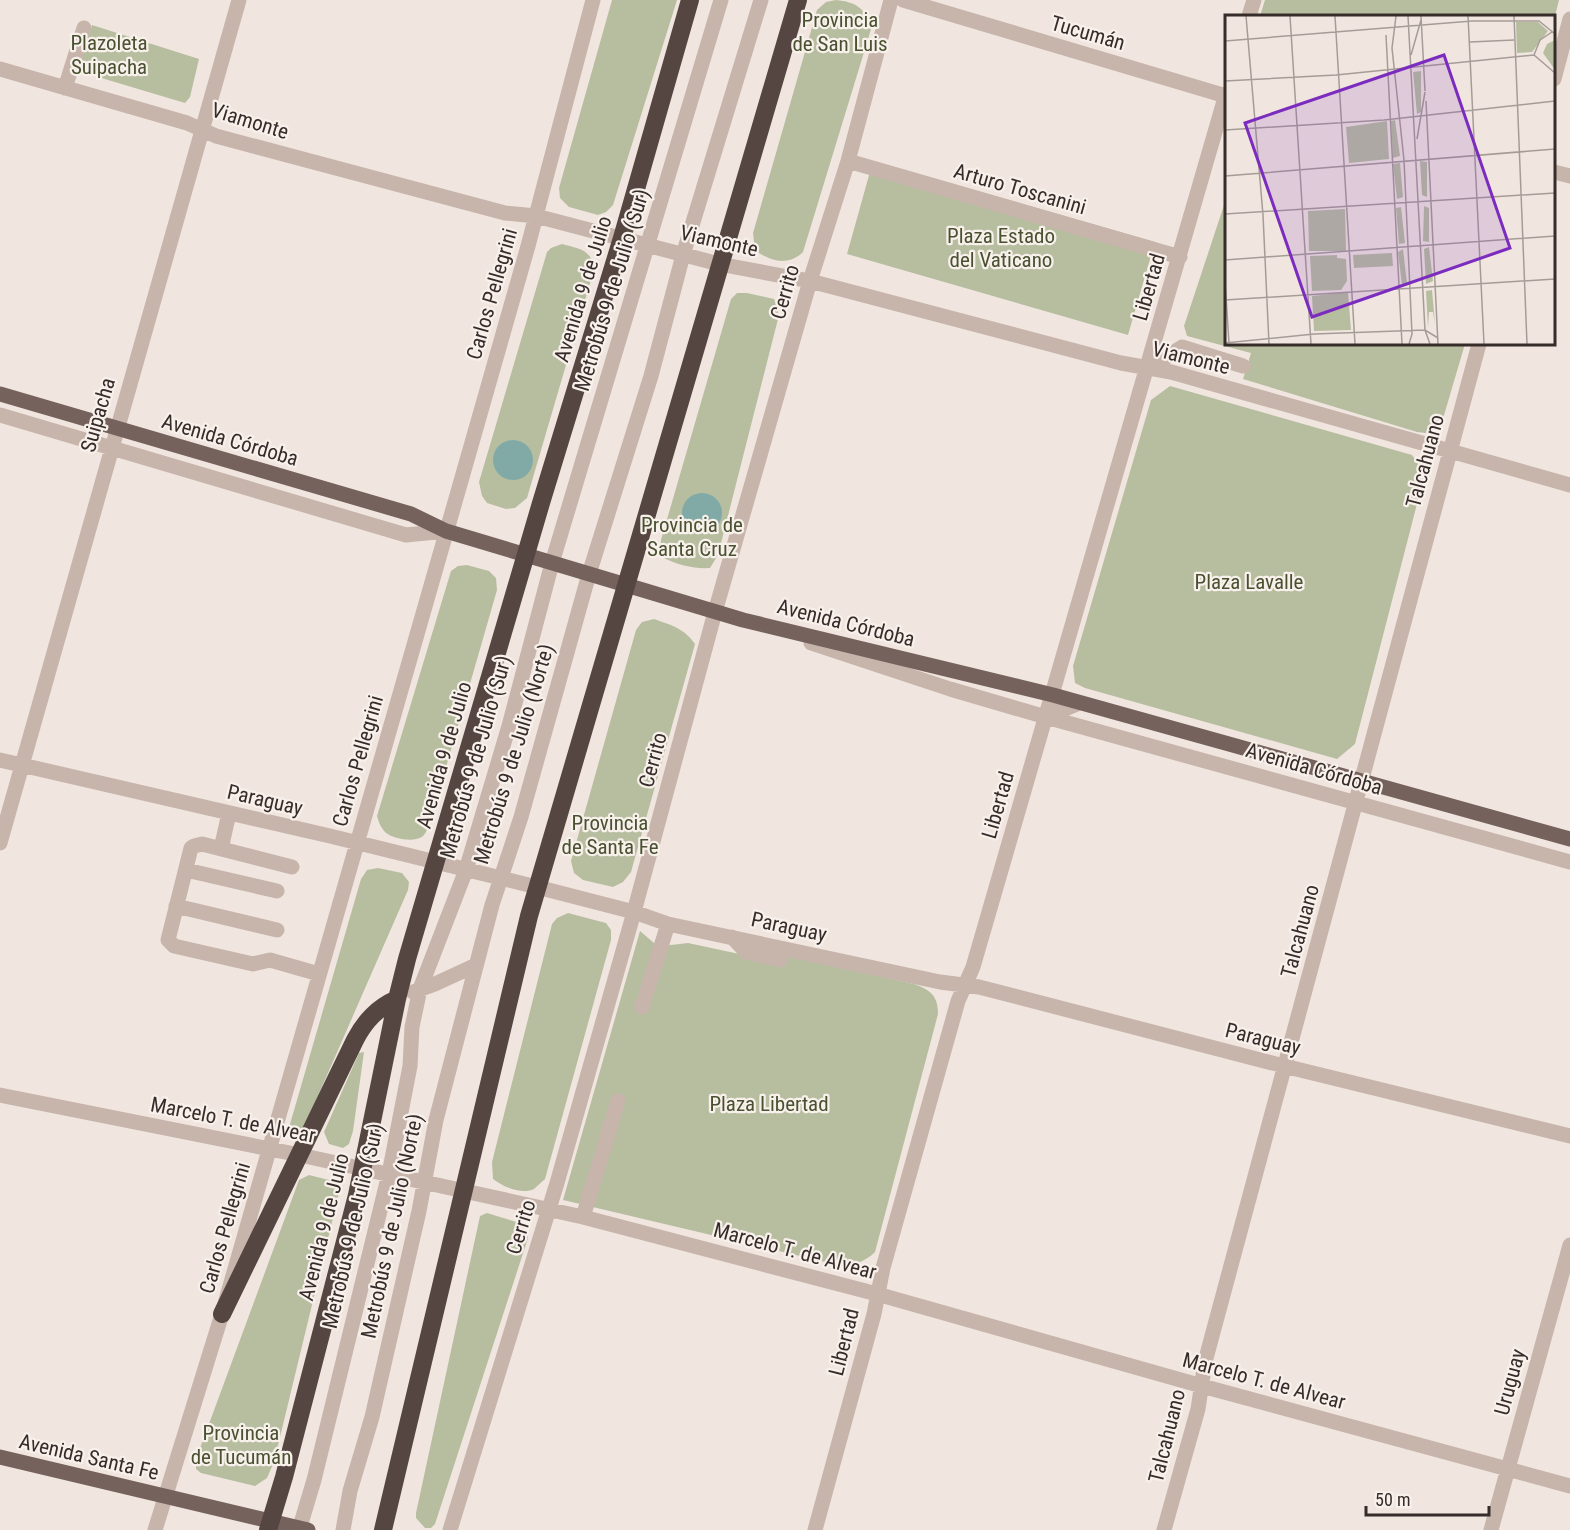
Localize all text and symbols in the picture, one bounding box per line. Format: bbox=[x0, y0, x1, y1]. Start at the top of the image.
park label: Provincia de San Luis bbox=[792, 8, 888, 56]
street label: Tucumán bbox=[1048, 11, 1128, 55]
inset map bbox=[1225, 15, 1555, 345]
park label: Plazoleta Suipacha bbox=[70, 31, 148, 79]
street label: Viamonte bbox=[209, 98, 292, 144]
street label: Arturo Toscanini bbox=[951, 159, 1089, 219]
street label: Metrobús 9 de Julio (Sur) bbox=[570, 186, 654, 394]
street label: Avenida 9 de Julio bbox=[549, 213, 617, 365]
street label: Viamonte bbox=[678, 220, 760, 262]
park label: Plaza Estado del Vaticano bbox=[947, 224, 1055, 272]
street label: Carlos Pellegrini bbox=[462, 226, 522, 362]
street label: Libertad bbox=[1128, 251, 1170, 323]
street label: Cerrito bbox=[766, 262, 804, 322]
street label: Viamonte bbox=[1150, 337, 1232, 379]
street label: Suipacha bbox=[76, 375, 120, 455]
street label: Avenida Córdoba bbox=[159, 409, 301, 471]
street label: Talcahuano bbox=[1401, 412, 1449, 510]
park label: Provincia de Santa Cruz bbox=[641, 513, 743, 561]
park label: Plaza Lavalle bbox=[1195, 570, 1304, 594]
street label: Avenida Córdoba bbox=[775, 594, 917, 652]
street label: Metrobús 9 de Julio (Norte) bbox=[469, 641, 559, 867]
street label: Metrobús 9 de Julio (Sur) bbox=[436, 653, 516, 861]
street label: Avenida 9 de Julio bbox=[412, 679, 476, 831]
street label: Carlos Pellegrini bbox=[328, 693, 388, 829]
street label: Cerrito bbox=[634, 730, 672, 790]
street label: Avenida Córdoba bbox=[1243, 738, 1385, 800]
street label: Libertad bbox=[977, 769, 1019, 841]
street label: Paraguay bbox=[225, 780, 305, 820]
park label: Provincia de Santa Fe bbox=[561, 811, 659, 859]
street label: Talcahuano bbox=[1276, 882, 1324, 980]
street label: Paraguay bbox=[749, 907, 829, 947]
street label: Paraguay bbox=[1223, 1018, 1303, 1060]
street label: Marcelo T. de Alvear bbox=[148, 1092, 318, 1148]
park label: Plaza Libertad bbox=[709, 1092, 829, 1116]
street label: Metrobús 9 de Julio (Norte) bbox=[356, 1112, 428, 1340]
street label: Metrobús 9 de Julio (Sur) bbox=[318, 1121, 388, 1331]
street label: Avenida 9 de Julio bbox=[294, 1151, 354, 1303]
street label: Carlos Pellegrini bbox=[195, 1160, 255, 1296]
street label: Cerrito bbox=[501, 1197, 541, 1257]
street label: Marcelo T. de Alvear bbox=[711, 1218, 879, 1284]
street label: Libertad bbox=[824, 1306, 864, 1378]
street label: Uruguay bbox=[1490, 1346, 1530, 1418]
street label: Marcelo T. de Alvear bbox=[1180, 1348, 1348, 1414]
street label: Talcahuano bbox=[1144, 1387, 1190, 1485]
park label: Provincia de Tucumán bbox=[191, 1421, 291, 1469]
street label: Avenida Santa Fe bbox=[17, 1429, 161, 1485]
scale bar bbox=[1366, 1479, 1489, 1517]
text: 50 m bbox=[1375, 1489, 1410, 1510]

